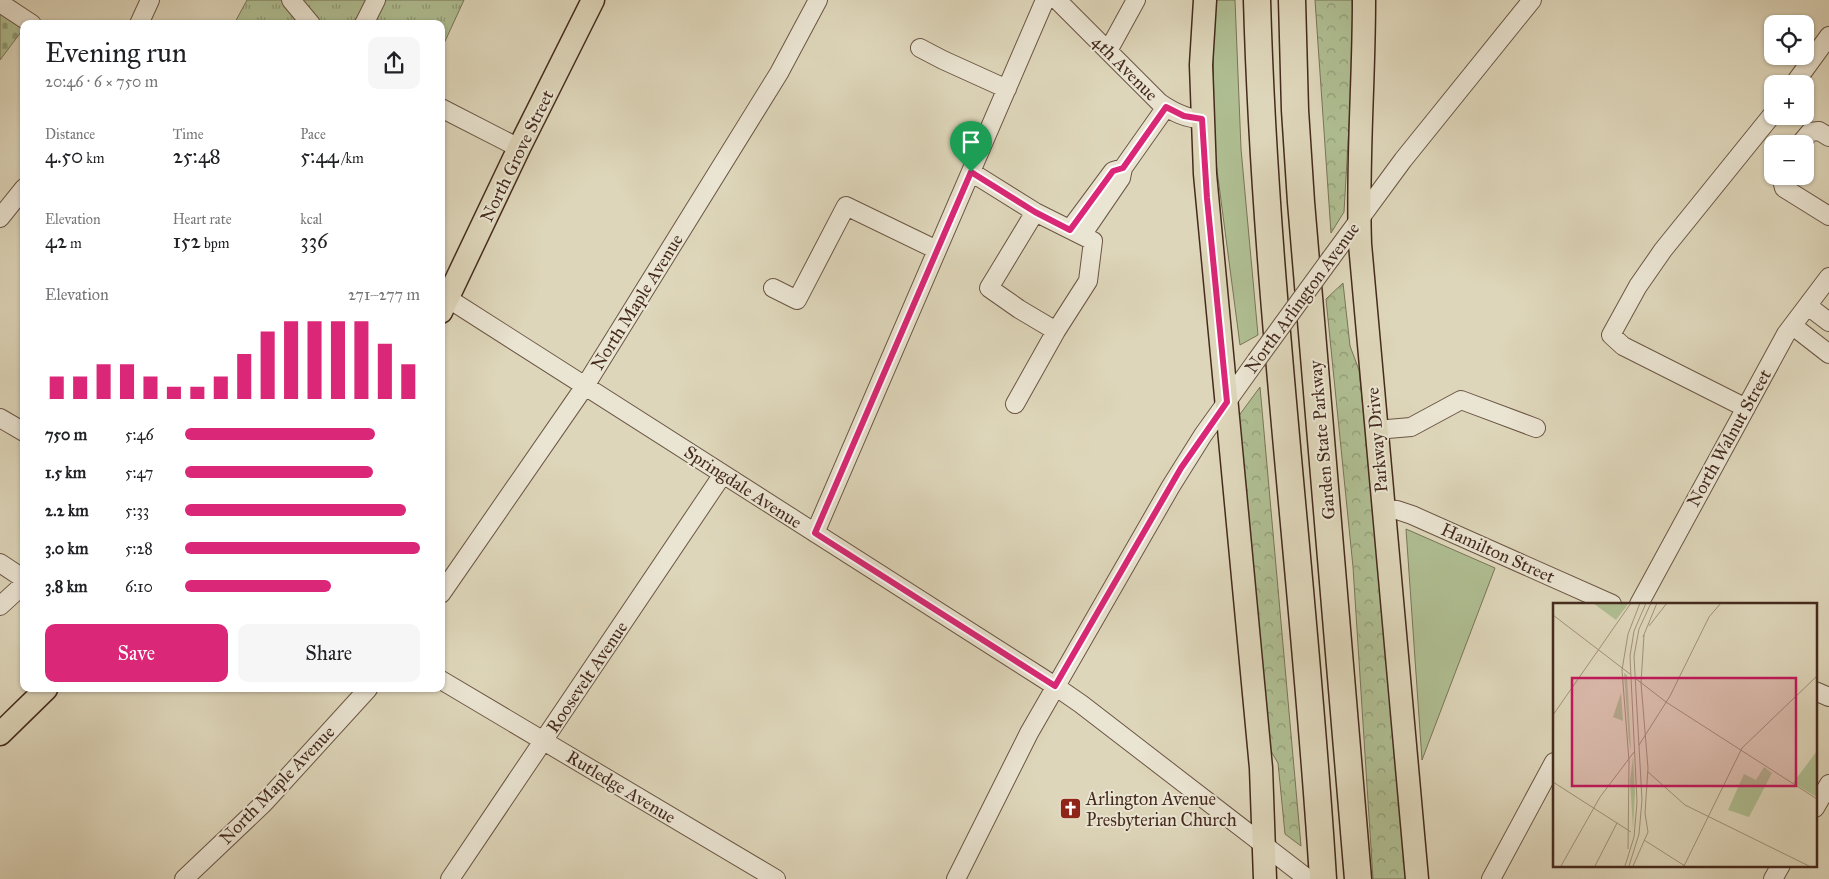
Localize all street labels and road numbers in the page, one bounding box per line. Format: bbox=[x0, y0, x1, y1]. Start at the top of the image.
street label: 4th Avenue bbox=[1087, 30, 1163, 106]
street label: North Grove Street bbox=[475, 86, 559, 226]
street label: North Arlington Avenue bbox=[1240, 218, 1365, 378]
street label: North Maple Avenue bbox=[586, 230, 688, 374]
street label: Garden State Parkway bbox=[1304, 359, 1340, 521]
street label: North Walnut Street bbox=[1682, 365, 1776, 511]
street label: Parkway Drive bbox=[1361, 386, 1393, 494]
street label: Springdale Avenue bbox=[679, 441, 806, 534]
street label: Hamilton Street bbox=[1438, 518, 1559, 588]
street label: Roosevelt Avenue bbox=[542, 617, 632, 737]
street label: North Maple Avenue bbox=[215, 721, 339, 849]
street label: Rutledge Avenue bbox=[562, 746, 680, 829]

